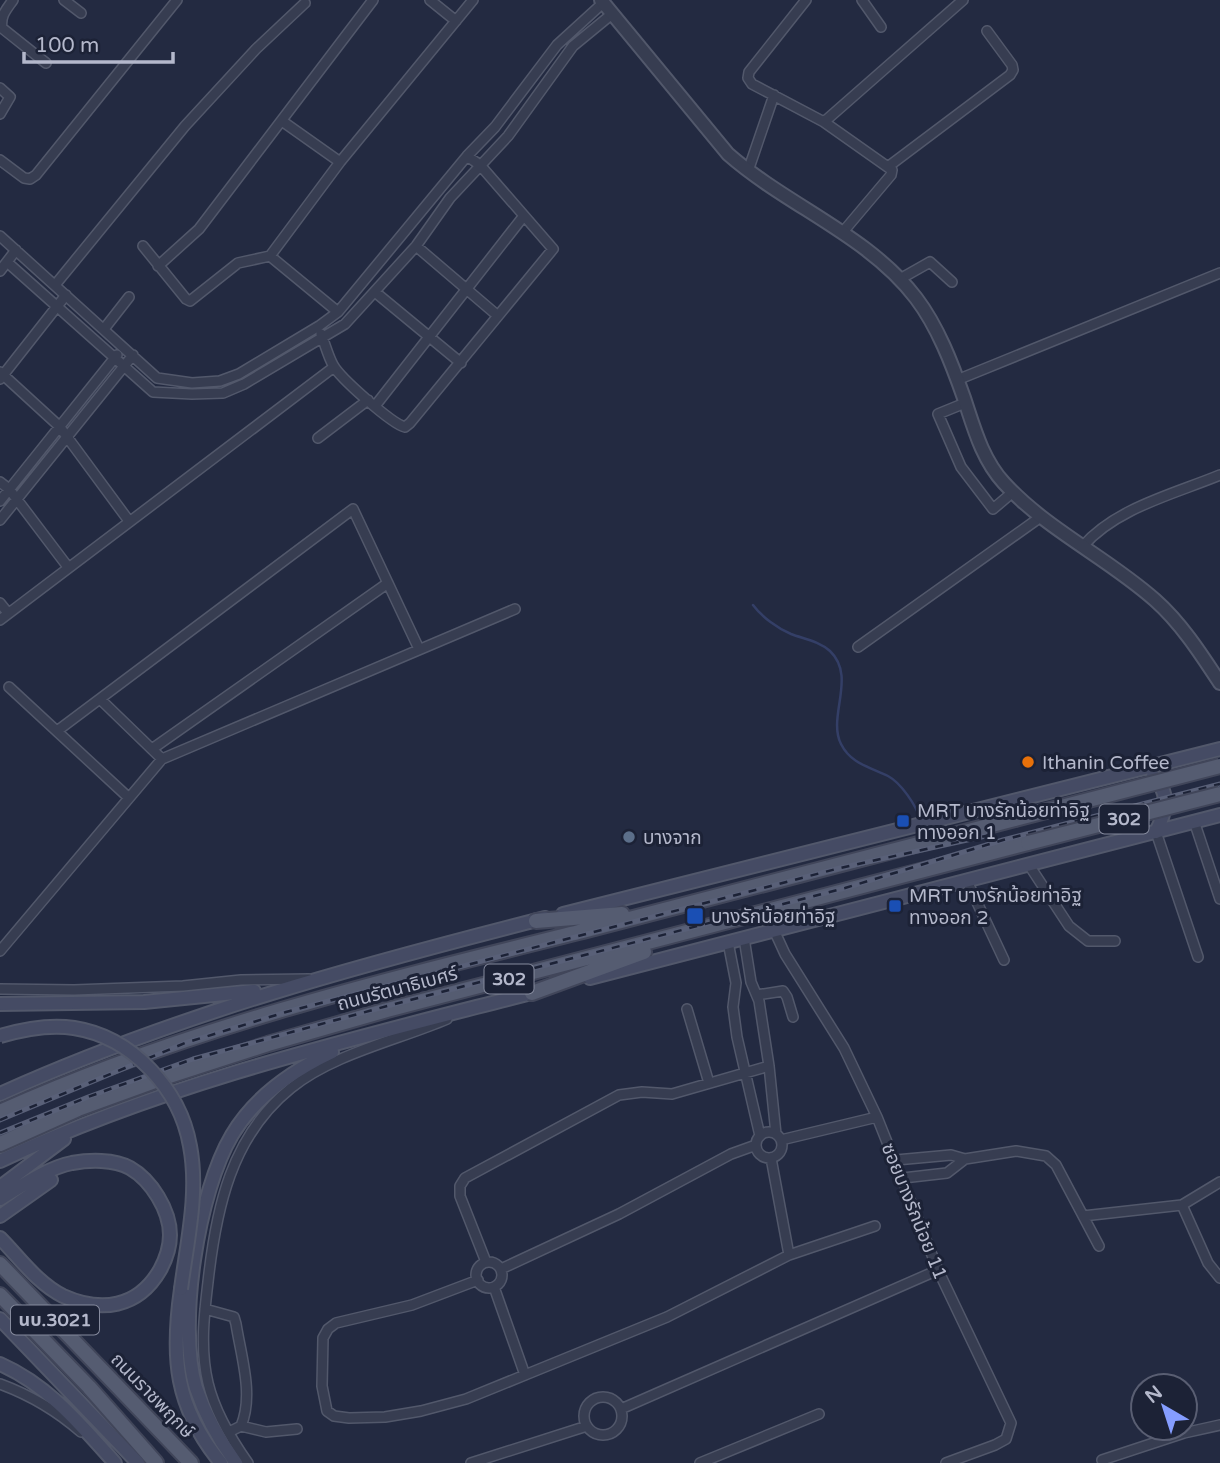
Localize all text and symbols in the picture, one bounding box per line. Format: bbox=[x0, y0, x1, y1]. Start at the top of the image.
scale bar bbox=[24, 21, 173, 65]
text: 100 m bbox=[35, 33, 99, 58]
place label: Ithanin Coffee bbox=[1042, 752, 1170, 774]
marker: Ithanin Coffee bbox=[1020, 754, 1036, 770]
place label: MRT บางรักน้อยท่าอิฐ ทางออก 1 bbox=[917, 799, 1090, 844]
road number: 302 bbox=[1100, 804, 1148, 834]
marker: MRT บางรักน้อยท่าอิฐ ทางออก 1 bbox=[895, 813, 911, 829]
place label: บางจาก bbox=[643, 827, 702, 849]
marker: บางจาก bbox=[621, 829, 637, 845]
place label: MRT บางรักน้อยท่าอิฐ ทางออก 2 bbox=[909, 884, 1082, 929]
marker: MRT บางรักน้อยท่าอิฐ ทางออก 2 bbox=[887, 898, 903, 914]
place label: บางรักน้อยท่าอิฐ bbox=[711, 905, 836, 928]
marker: บางรักน้อยท่าอิฐ bbox=[685, 906, 705, 926]
street label: ถนนรัตนาธิเบศร์ bbox=[335, 962, 461, 1016]
road number: 302 bbox=[484, 964, 534, 994]
street label: ซอยบางรักน้อย 11 bbox=[877, 1139, 952, 1283]
road number: นบ.3021 bbox=[11, 1306, 99, 1335]
street label: ถนนราชพฤกษ์ bbox=[106, 1348, 199, 1443]
north arrow bbox=[1129, 1372, 1199, 1442]
text: N bbox=[1141, 1381, 1167, 1408]

